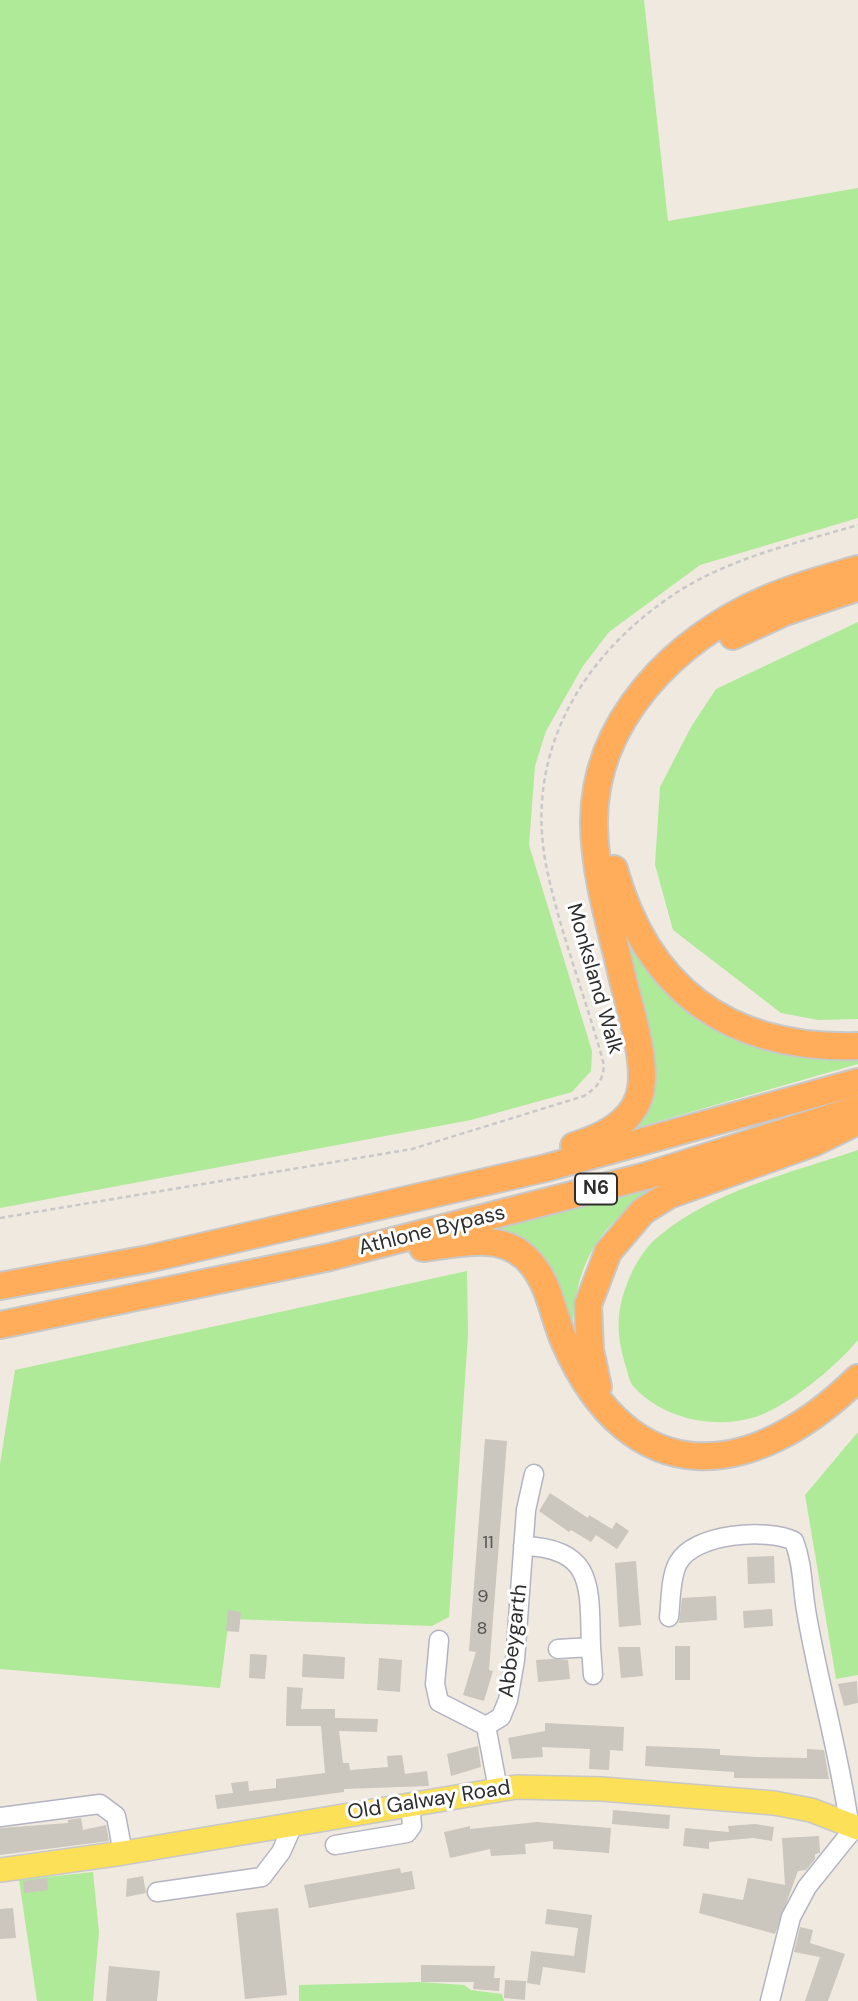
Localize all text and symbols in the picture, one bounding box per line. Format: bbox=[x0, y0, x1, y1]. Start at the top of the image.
street label: Monksland Walk bbox=[560, 901, 628, 1057]
road number: N6 bbox=[575, 1174, 617, 1204]
street label: Athlone Bypass bbox=[356, 1201, 508, 1261]
house number: 11 bbox=[482, 1532, 494, 1554]
street label: Abbeygarth bbox=[495, 1583, 533, 1699]
house number: 9 bbox=[477, 1586, 489, 1608]
house number: 8 bbox=[477, 1618, 487, 1640]
street label: Old Galway Road bbox=[346, 1776, 512, 1826]

